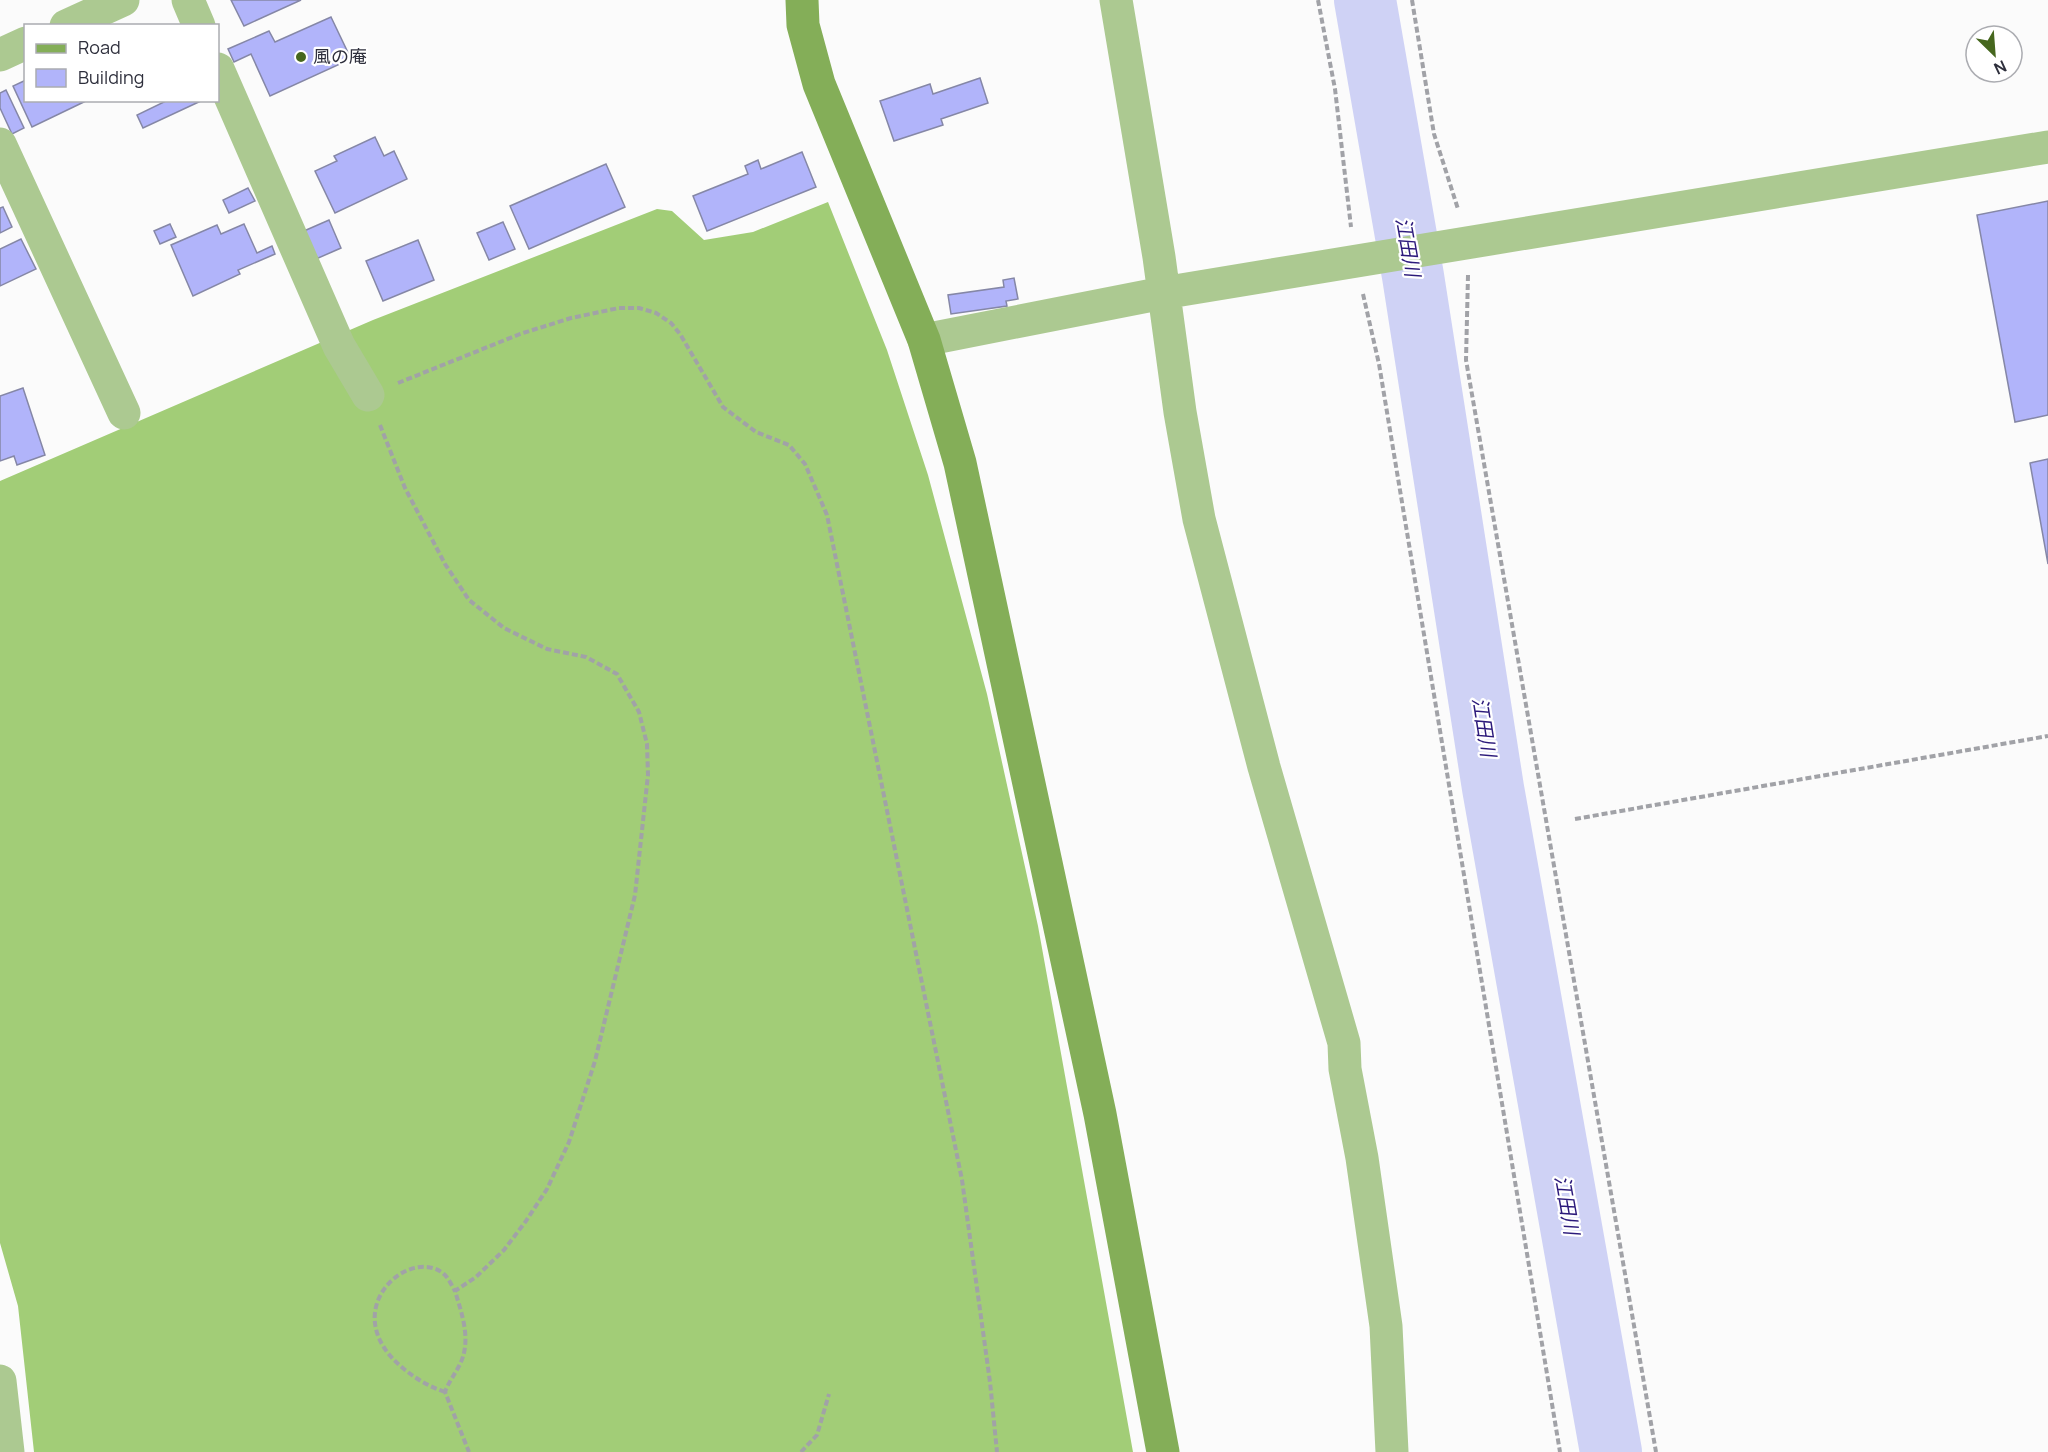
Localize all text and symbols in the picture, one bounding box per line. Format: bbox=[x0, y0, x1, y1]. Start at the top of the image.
legend bbox=[24, 24, 219, 102]
north arrow bbox=[1964, 24, 2024, 84]
text: Road bbox=[78, 35, 121, 59]
place label: 風の庵 bbox=[313, 44, 367, 68]
marker: 風の庵 bbox=[294, 50, 308, 64]
text: N bbox=[1990, 55, 2010, 80]
text: Building bbox=[78, 65, 144, 89]
water label: 江田川 bbox=[1390, 215, 1427, 281]
water label: 江田川 bbox=[1466, 695, 1503, 761]
water label: 江田川 bbox=[1549, 1173, 1586, 1239]

